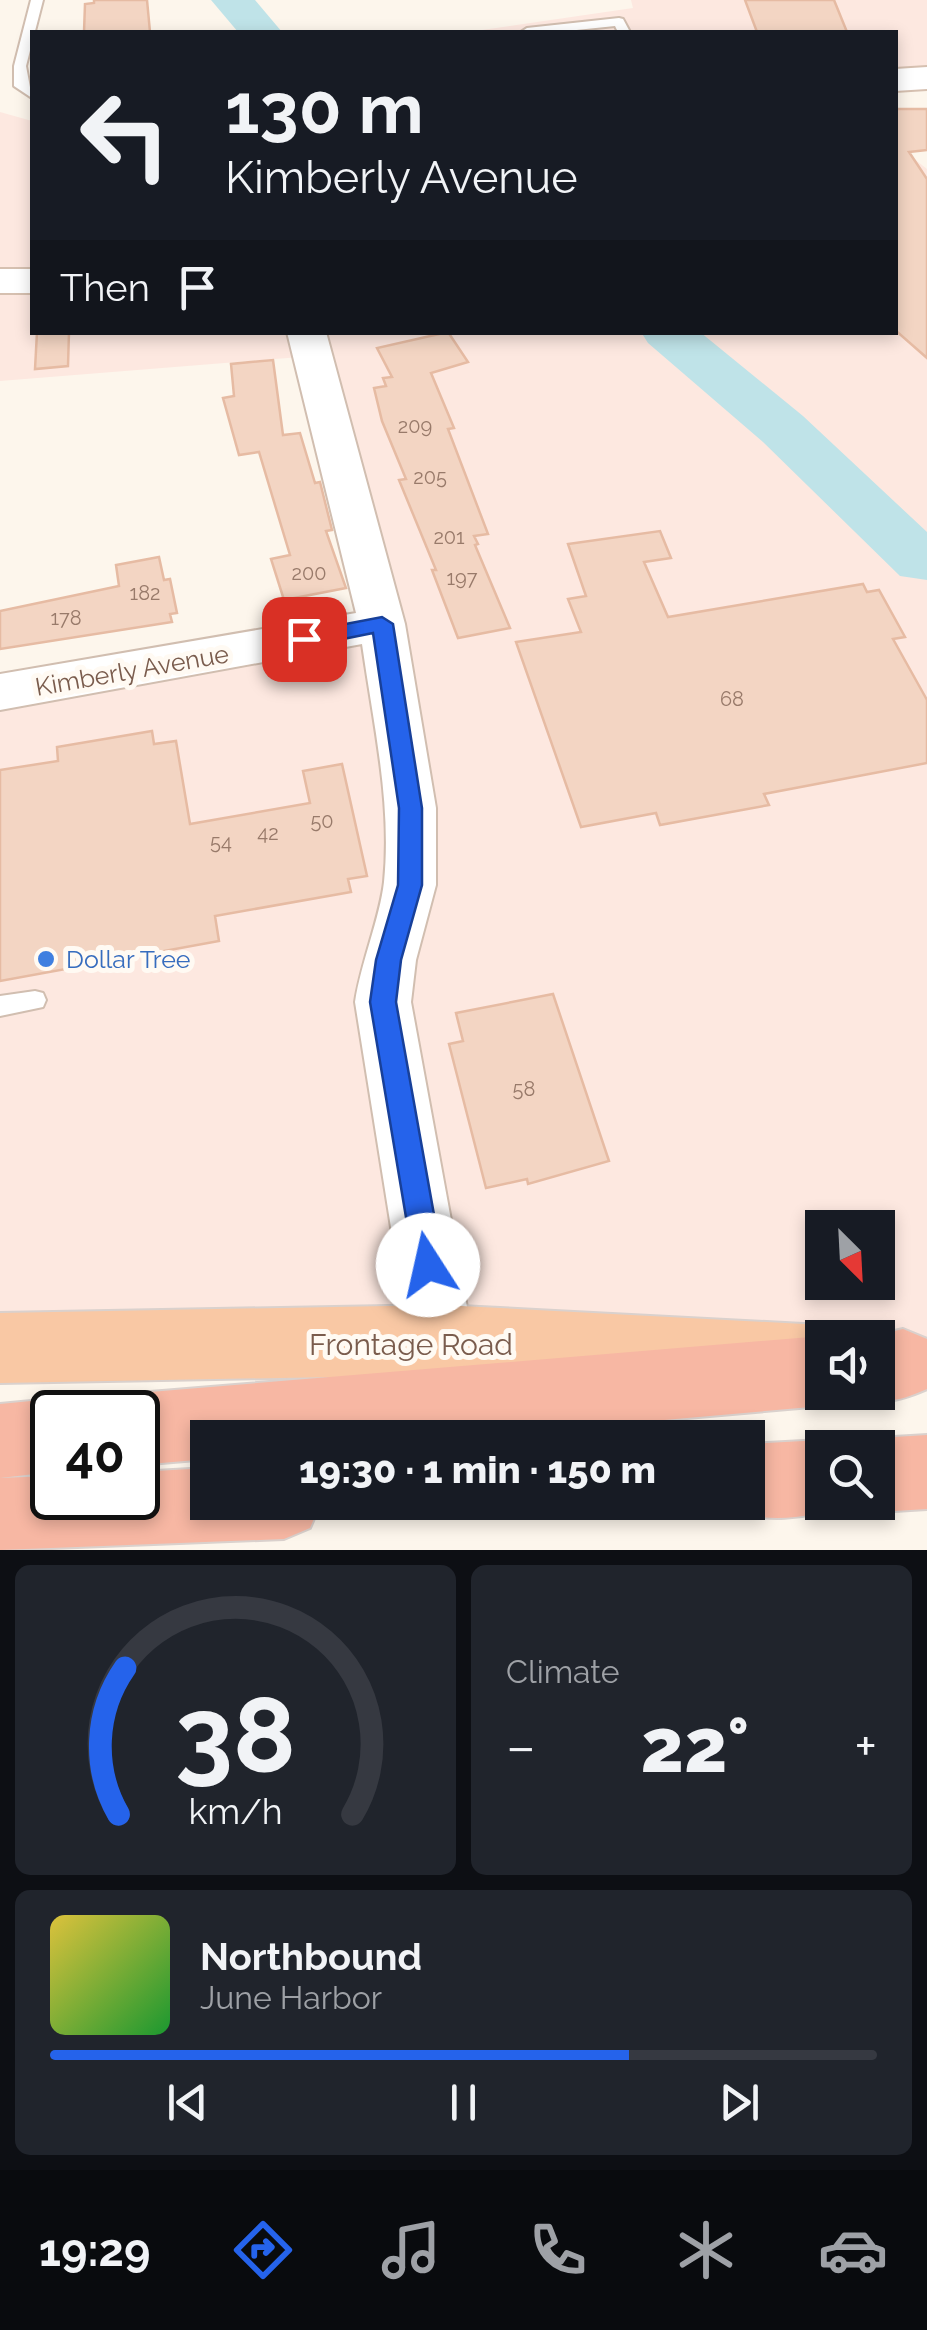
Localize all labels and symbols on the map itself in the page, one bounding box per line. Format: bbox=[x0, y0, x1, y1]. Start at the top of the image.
house number: 209 bbox=[398, 414, 432, 438]
house number: 205 bbox=[413, 465, 447, 489]
house number: 201 bbox=[433, 525, 465, 549]
house number: 200 bbox=[292, 561, 326, 585]
house number: 197 bbox=[447, 566, 478, 590]
house number: 182 bbox=[130, 581, 160, 605]
pin bbox=[262, 597, 347, 682]
house number: 178 bbox=[50, 606, 82, 630]
street label: Kimberly Avenue bbox=[33, 638, 231, 702]
house number: 68 bbox=[720, 687, 744, 711]
house number: 50 bbox=[310, 809, 334, 833]
house number: 42 bbox=[257, 821, 279, 845]
house number: 54 bbox=[210, 830, 232, 854]
place label: Dollar Tree bbox=[66, 944, 191, 974]
marker: Dollar Tree bbox=[35, 948, 57, 970]
house number: 58 bbox=[513, 1077, 535, 1101]
north arrow bbox=[805, 1210, 895, 1300]
position arrow bbox=[376, 1213, 480, 1317]
street label: Frontage Road bbox=[309, 1327, 513, 1362]
speed limit sign: 40 bbox=[30, 1390, 160, 1520]

